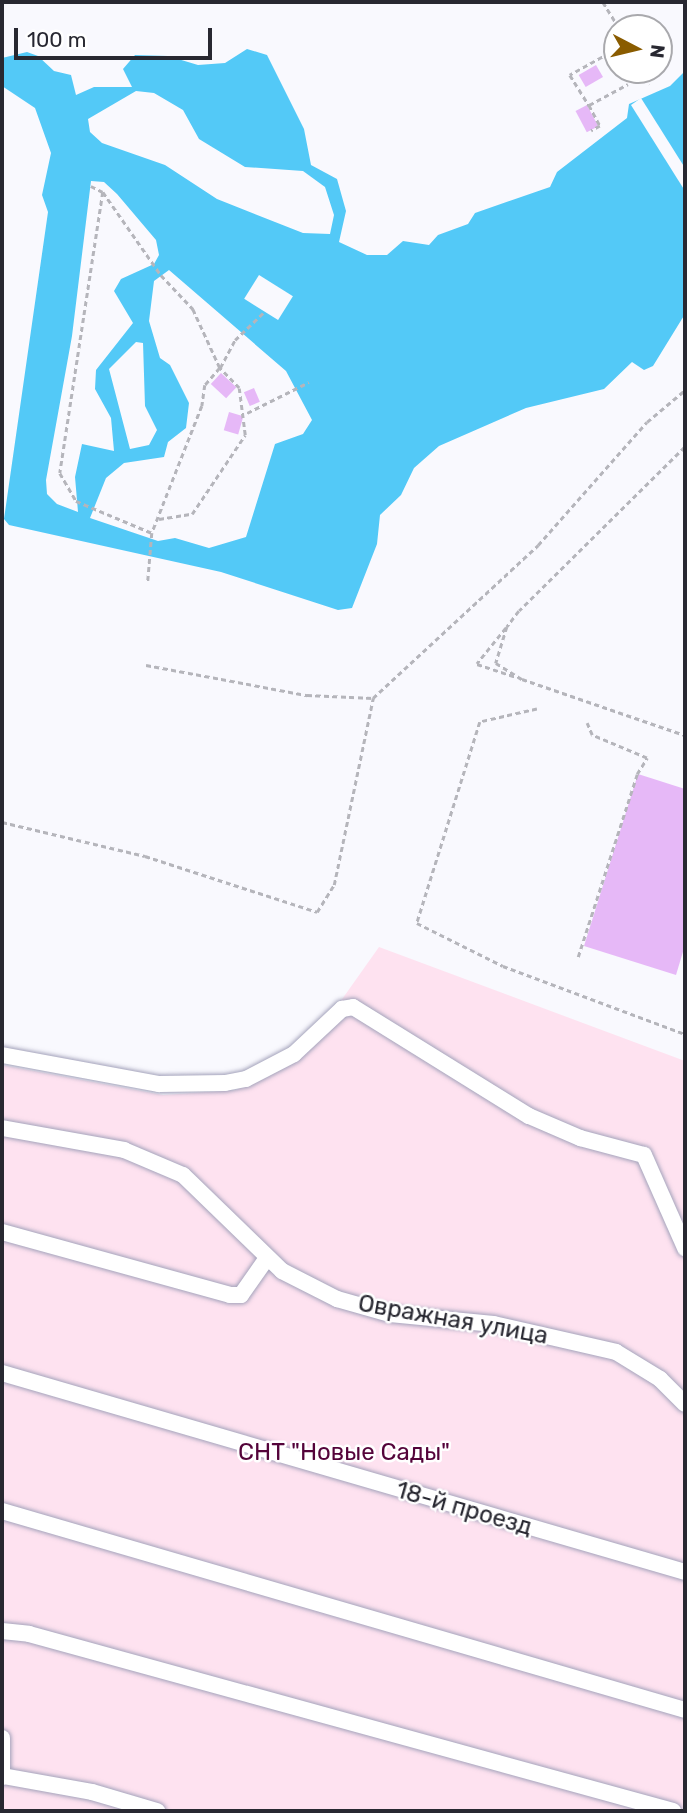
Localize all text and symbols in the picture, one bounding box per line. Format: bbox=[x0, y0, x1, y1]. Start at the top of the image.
scale bar bbox=[18, 14, 215, 58]
north arrow bbox=[603, 14, 673, 84]
text: 100 m bbox=[27, 27, 86, 52]
text: N bbox=[645, 43, 670, 60]
street label: Овражная улица bbox=[356, 1289, 550, 1351]
park label: СНТ "Новые Сады" bbox=[238, 1439, 450, 1467]
street label: 18-й проезд bbox=[393, 1476, 535, 1542]

